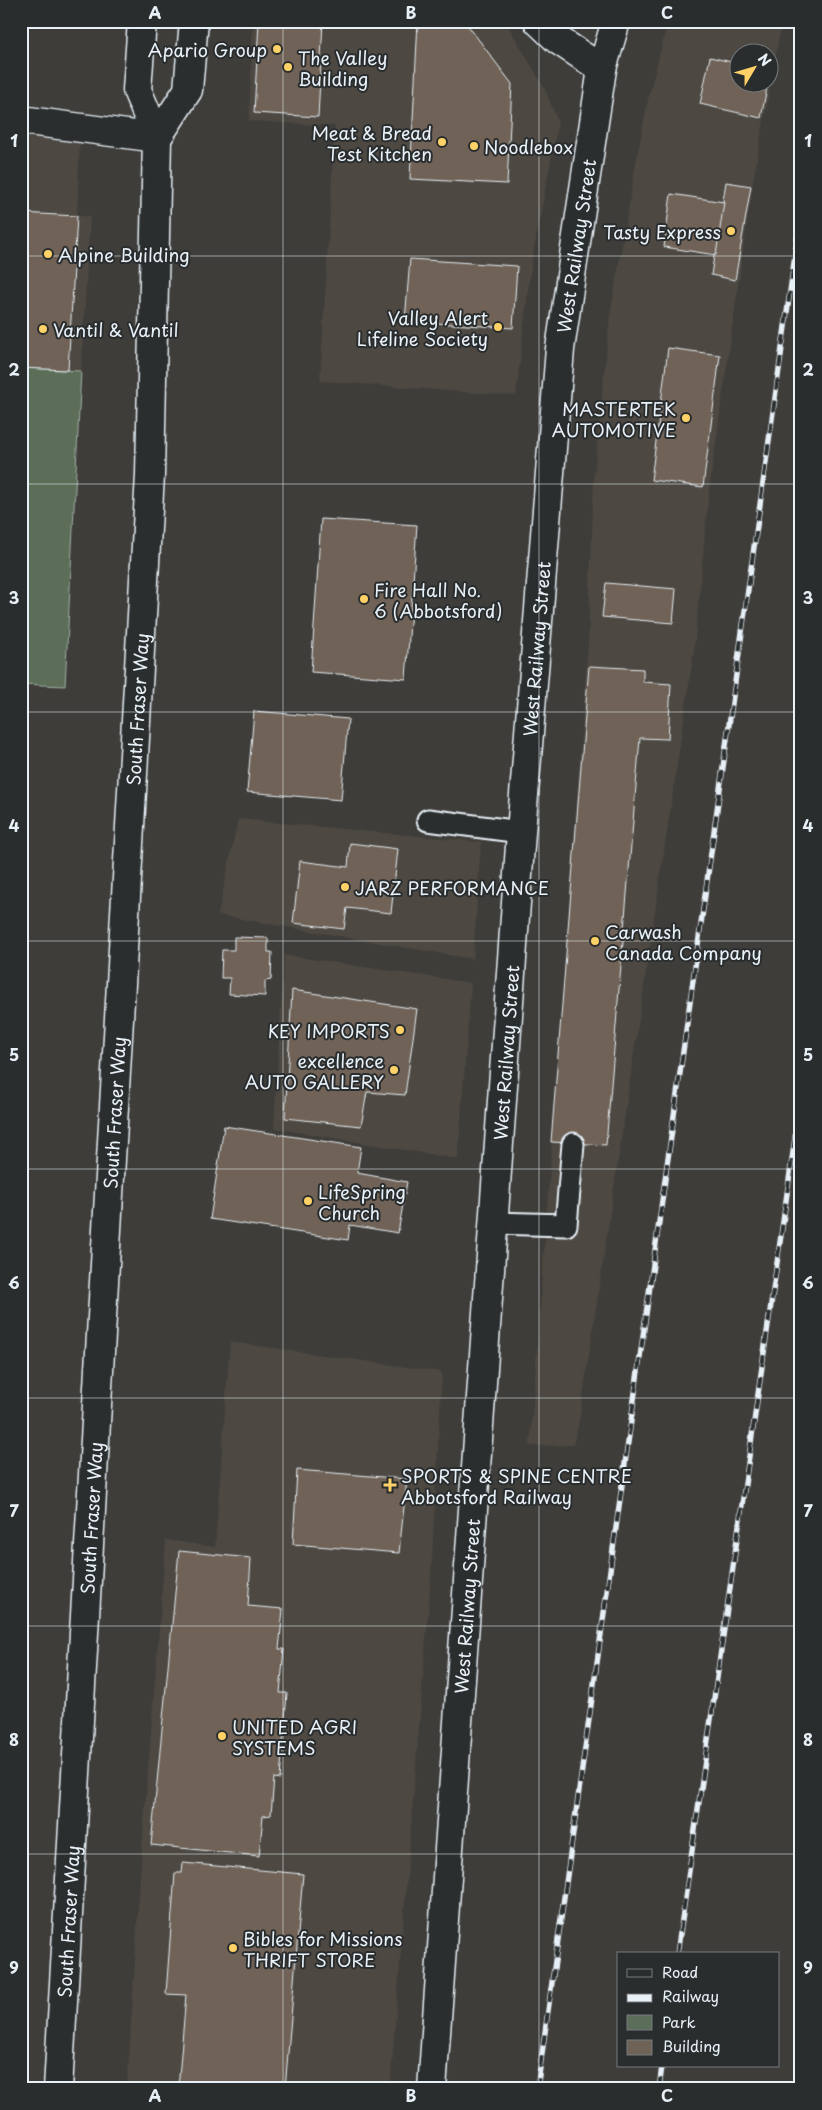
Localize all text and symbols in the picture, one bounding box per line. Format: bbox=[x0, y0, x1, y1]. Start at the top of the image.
text: A bbox=[149, 0, 162, 24]
text: B bbox=[406, 0, 417, 24]
text: C bbox=[661, 0, 673, 24]
place label: Apario Group bbox=[148, 36, 267, 63]
north arrow bbox=[730, 42, 780, 92]
marker: Apario Group bbox=[271, 43, 283, 55]
place label: The Valley Building bbox=[298, 44, 388, 92]
text: N bbox=[753, 49, 776, 71]
marker: The Valley Building bbox=[282, 61, 294, 73]
place label: Meat & Bread Test Kitchen bbox=[312, 119, 432, 167]
text: 1 bbox=[10, 128, 18, 152]
text: 1 bbox=[804, 128, 812, 152]
place label: Noodlebox bbox=[484, 133, 573, 160]
marker: Meat & Bread Test Kitchen bbox=[436, 136, 448, 148]
marker: Noodlebox bbox=[468, 140, 480, 152]
street label: West Railway Street bbox=[549, 157, 602, 335]
place label: Tasty Express bbox=[603, 218, 721, 245]
marker: Tasty Express bbox=[725, 225, 737, 237]
place label: Alpine Building bbox=[58, 241, 190, 268]
marker: Alpine Building bbox=[42, 248, 54, 260]
place label: Valley Alert Lifeline Society bbox=[357, 304, 488, 352]
place label: Vantil & Vantil bbox=[53, 316, 179, 343]
marker: Valley Alert Lifeline Society bbox=[492, 321, 504, 333]
marker: Vantil & Vantil bbox=[37, 323, 49, 335]
text: 2 bbox=[8, 357, 20, 381]
text: 2 bbox=[802, 357, 814, 381]
place label: MASTERTEK AUTOMOTIVE bbox=[552, 395, 676, 443]
marker: MASTERTEK AUTOMOTIVE bbox=[680, 412, 692, 424]
street label: West Railway Street bbox=[515, 560, 556, 737]
place label: Fire Hall No. 6 (Abbotsford) bbox=[374, 576, 502, 624]
text: 3 bbox=[9, 585, 19, 609]
text: 3 bbox=[803, 585, 813, 609]
marker: Fire Hall No. 6 (Abbotsford) bbox=[358, 593, 370, 605]
street label: South Fraser Way bbox=[119, 632, 154, 786]
text: 4 bbox=[9, 813, 20, 837]
text: 4 bbox=[803, 813, 814, 837]
place label: JARZ PERFORMANCE bbox=[355, 874, 549, 901]
marker: JARZ PERFORMANCE bbox=[339, 881, 351, 893]
place label: Carwash Canada Company bbox=[605, 918, 762, 966]
marker: Carwash Canada Company bbox=[589, 935, 601, 947]
street label: West Railway Street bbox=[486, 964, 525, 1141]
place label: KEY IMPORTS bbox=[267, 1017, 390, 1044]
marker: KEY IMPORTS bbox=[394, 1024, 406, 1036]
street label: South Fraser Way bbox=[96, 1036, 131, 1190]
text: 5 bbox=[9, 1042, 19, 1066]
text: 5 bbox=[803, 1042, 813, 1066]
place label: excellence AUTO GALLERY bbox=[245, 1047, 384, 1095]
marker: excellence AUTO GALLERY bbox=[388, 1064, 400, 1076]
place label: LifeSpring Church bbox=[318, 1178, 406, 1226]
marker: LifeSpring Church bbox=[302, 1195, 314, 1207]
text: 6 bbox=[8, 1270, 20, 1294]
text: 6 bbox=[802, 1270, 814, 1294]
street label: South Fraser Way bbox=[73, 1441, 108, 1595]
place label: SPORTS & SPINE CENTRE Abbotsford Railway bbox=[401, 1462, 632, 1510]
marker: SPORTS & SPINE CENTRE Abbotsford Railway bbox=[383, 1478, 397, 1492]
text: 7 bbox=[9, 1498, 19, 1522]
text: 7 bbox=[803, 1498, 813, 1522]
street label: West Railway Street bbox=[447, 1518, 486, 1695]
place label: UNITED AGRI SYSTEMS bbox=[232, 1713, 357, 1761]
text: 8 bbox=[9, 1727, 19, 1751]
text: 8 bbox=[803, 1727, 813, 1751]
marker: UNITED AGRI SYSTEMS bbox=[216, 1730, 228, 1742]
street label: South Fraser Way bbox=[50, 1844, 85, 1998]
place label: Bibles for Missions THRIFT STORE bbox=[243, 1925, 402, 1973]
marker: Bibles for Missions THRIFT STORE bbox=[227, 1942, 239, 1954]
legend bbox=[617, 1952, 780, 2068]
text: 9 bbox=[9, 1955, 19, 1979]
text: 9 bbox=[803, 1955, 813, 1979]
text: Road bbox=[662, 1960, 698, 1983]
text: Railway bbox=[662, 1984, 719, 2007]
text: Park bbox=[662, 2010, 696, 2033]
text: Building bbox=[662, 2034, 721, 2057]
text: A bbox=[149, 2083, 162, 2107]
text: B bbox=[406, 2083, 417, 2107]
text: C bbox=[661, 2083, 673, 2107]

